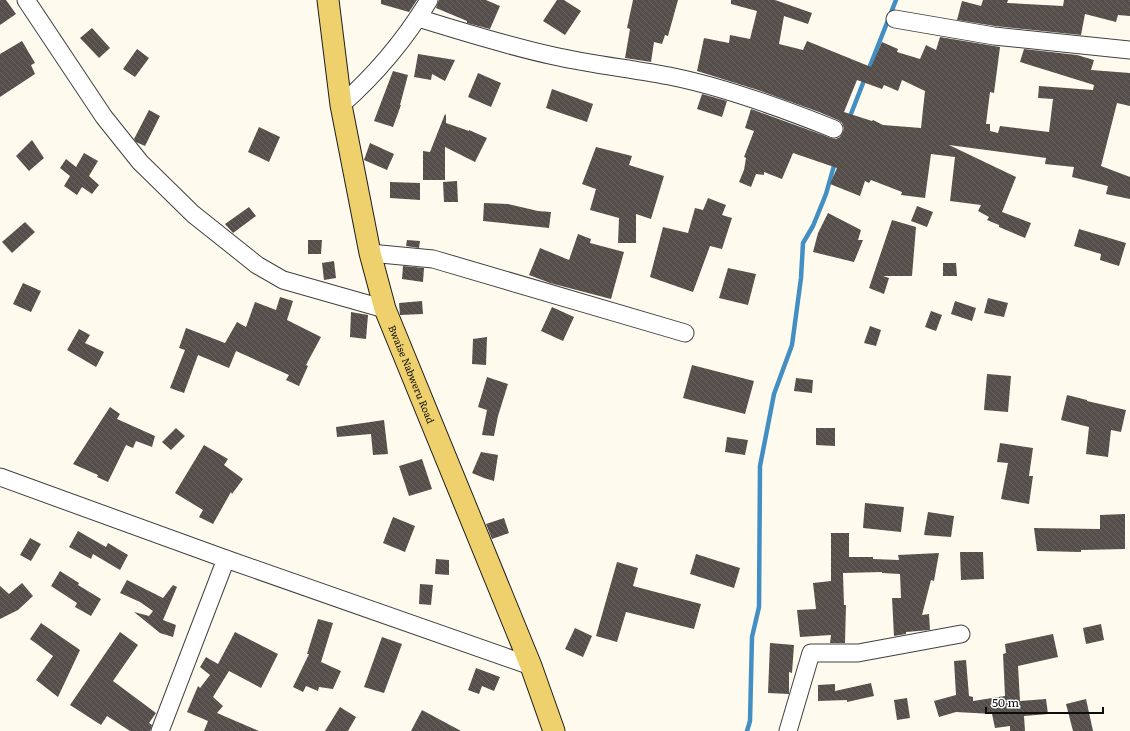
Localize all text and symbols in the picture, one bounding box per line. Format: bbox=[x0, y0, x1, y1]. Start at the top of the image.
street label: Bwaise Nabweru Road bbox=[385, 322, 439, 426]
scale bar bbox=[986, 689, 1103, 715]
text: 50 m bbox=[992, 693, 1019, 711]

